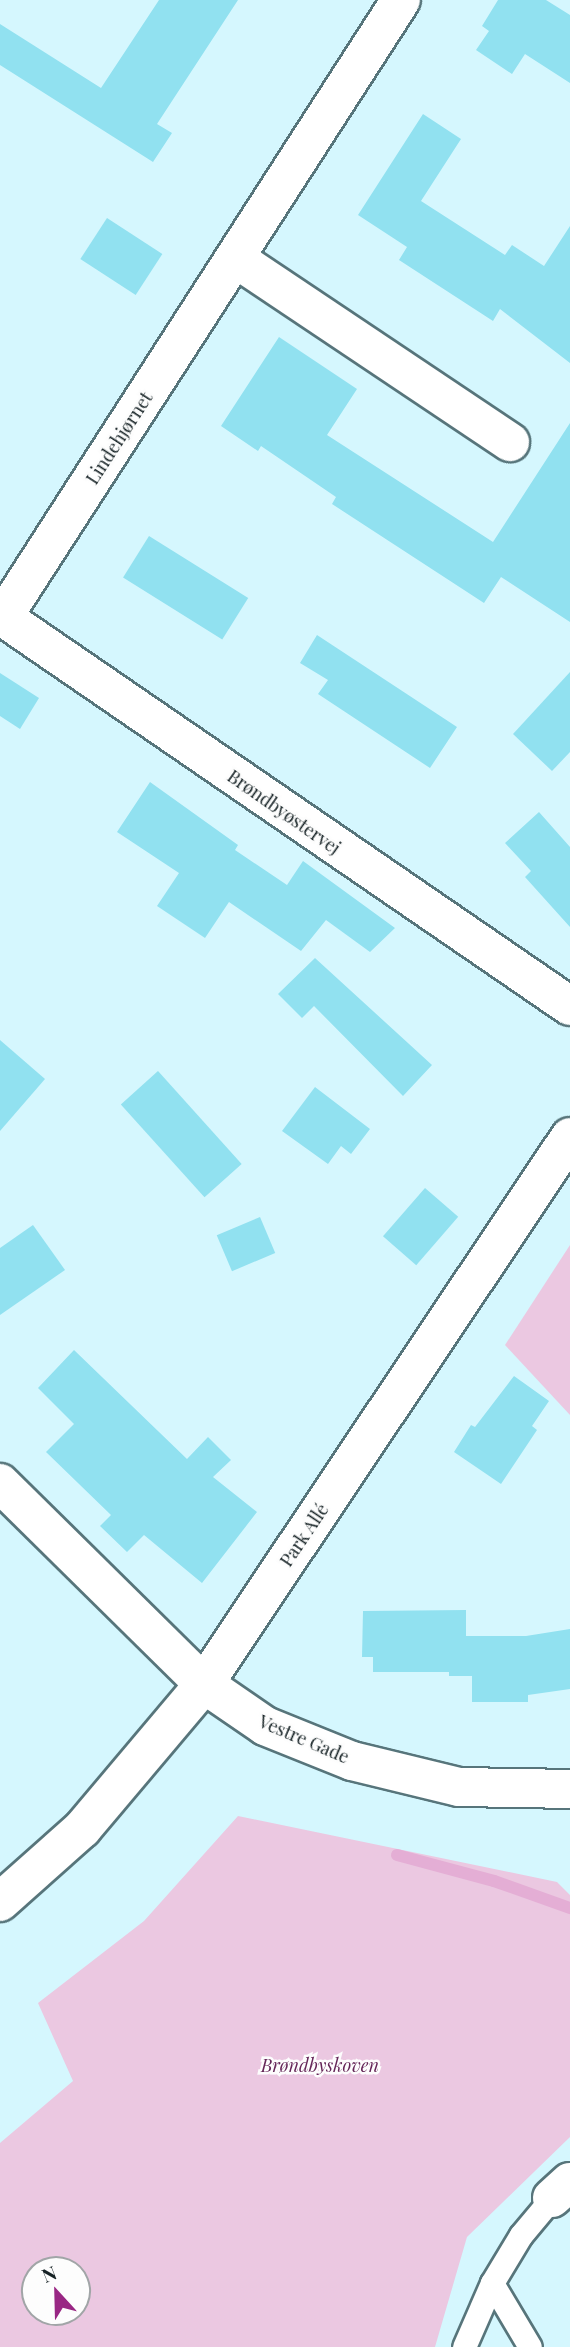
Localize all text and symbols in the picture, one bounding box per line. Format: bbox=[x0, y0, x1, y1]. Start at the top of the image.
street label: Lindehjørnet bbox=[81, 388, 157, 488]
street label: Brøndbyøstervej bbox=[223, 765, 345, 859]
street label: Park Allé bbox=[275, 1499, 333, 1571]
street label: Vestre Gade bbox=[256, 1710, 352, 1768]
park label: Brøndbyskoven bbox=[261, 2054, 379, 2076]
north arrow bbox=[21, 2256, 91, 2326]
text: N bbox=[38, 2259, 60, 2288]

